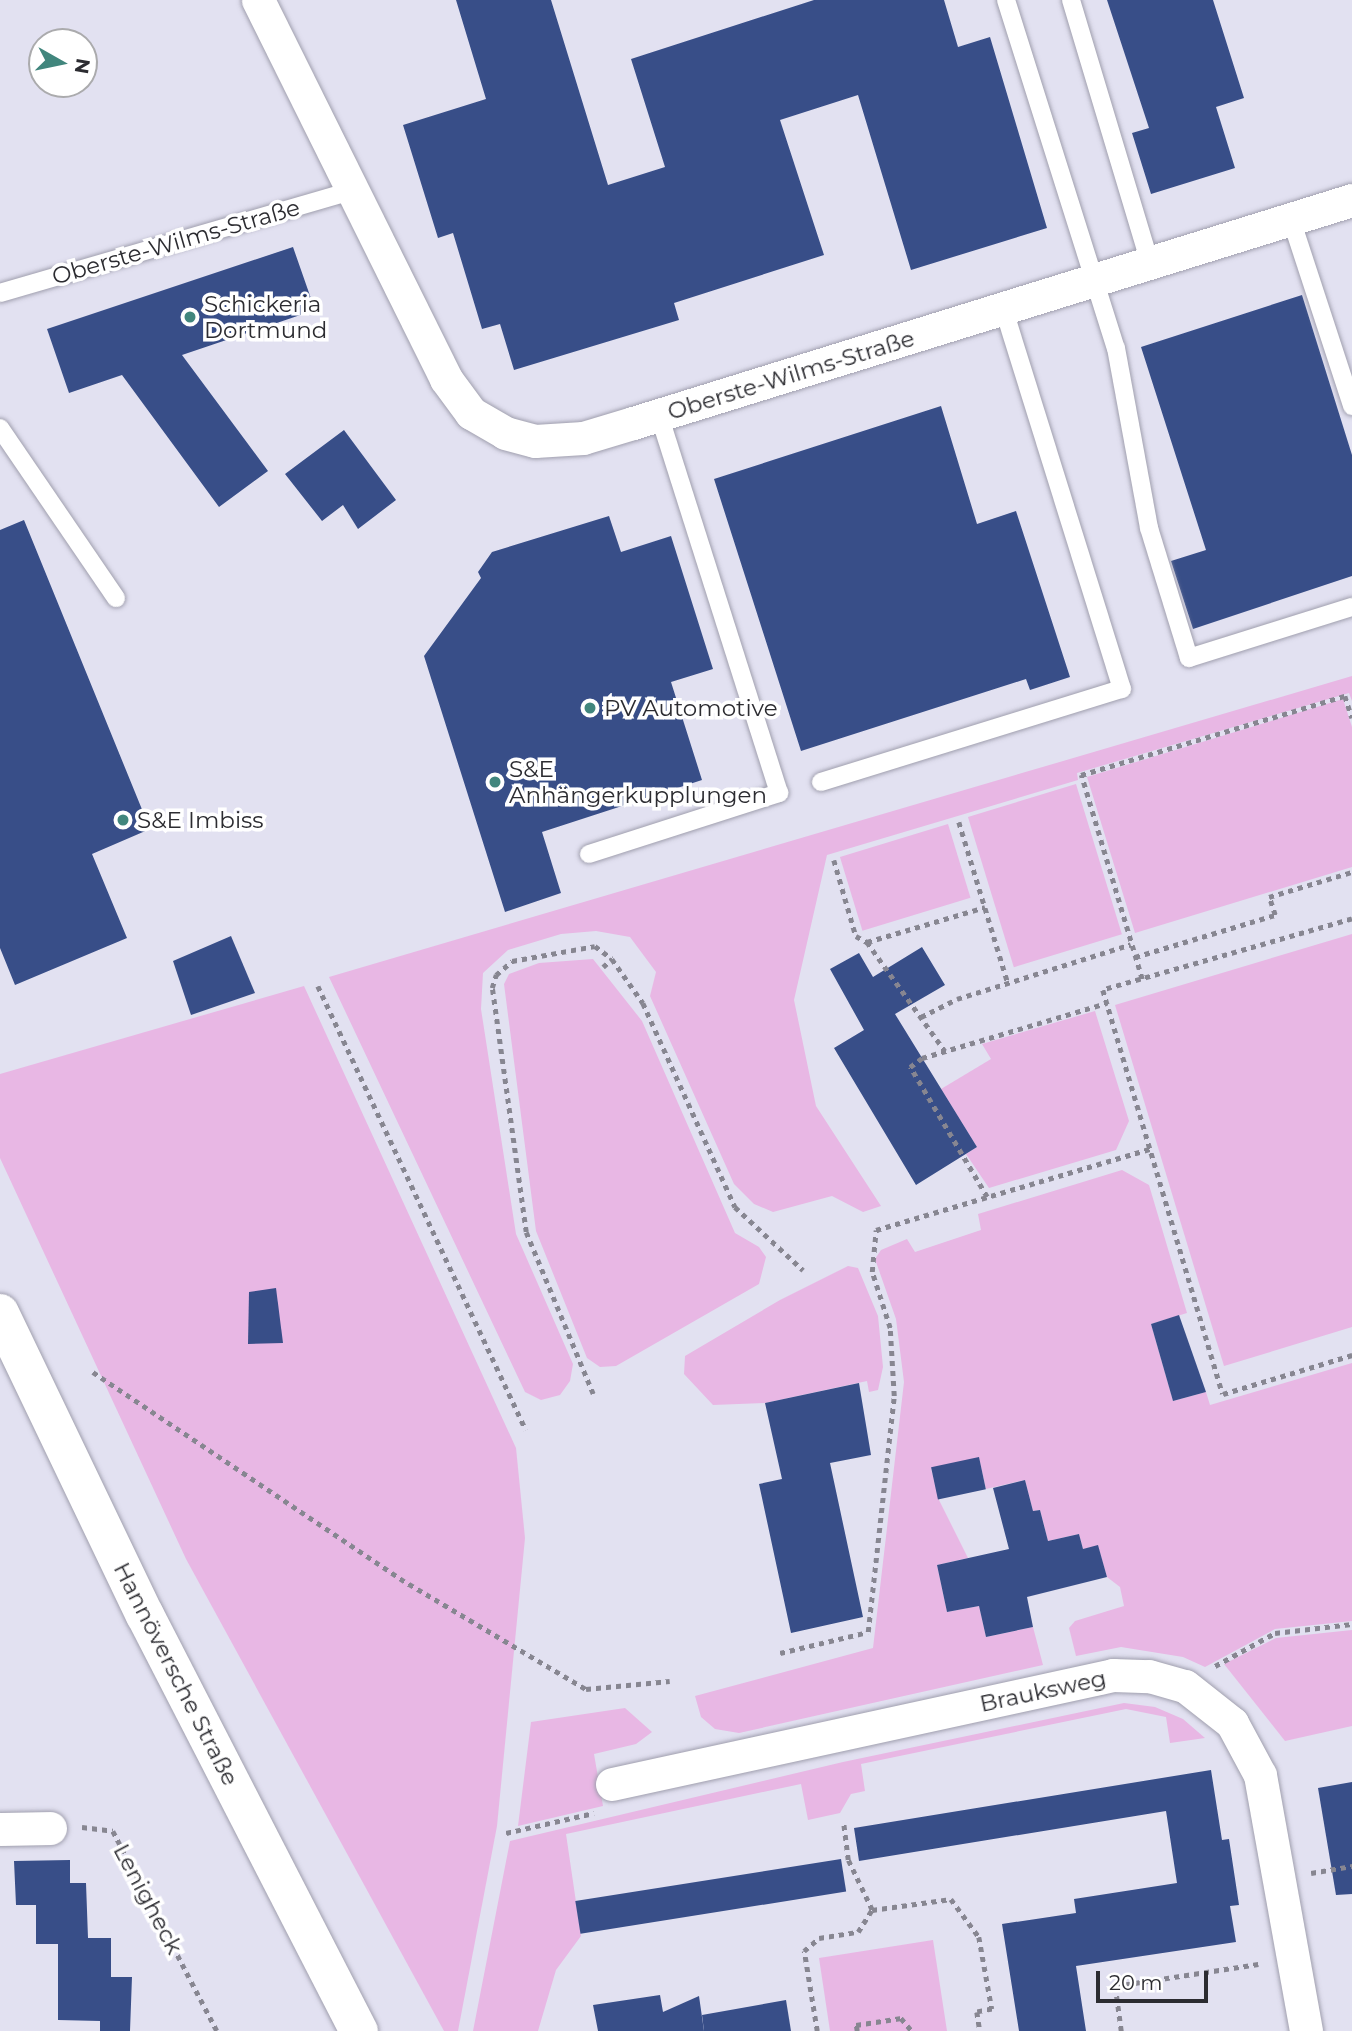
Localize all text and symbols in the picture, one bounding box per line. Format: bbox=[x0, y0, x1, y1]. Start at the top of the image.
north arrow bbox=[28, 28, 98, 98]
text: N bbox=[70, 57, 95, 75]
street label: Oberste-Wilms-Straße bbox=[49, 193, 303, 291]
place label: Schickeria Dortmund bbox=[204, 290, 327, 344]
marker: Schickeria Dortmund bbox=[182, 309, 198, 325]
street label: Oberste-Wilms-Straße bbox=[664, 324, 918, 426]
place label: PV Automotive bbox=[604, 694, 778, 722]
marker: PV Automotive bbox=[582, 700, 598, 716]
place label: S&E Anhängerkupplungen bbox=[509, 755, 767, 809]
marker: S&E Anhängerkupplungen bbox=[487, 774, 503, 790]
place label: S&E Imbiss bbox=[137, 806, 264, 834]
marker: S&E Imbiss bbox=[115, 812, 131, 828]
street label: Hannöversche Straße bbox=[108, 1558, 244, 1790]
street label: Brauksweg bbox=[977, 1664, 1109, 1718]
street label: Lenigheck bbox=[107, 1839, 189, 1959]
scale bar bbox=[1100, 1958, 1212, 2002]
text: 20 m bbox=[1109, 1970, 1163, 1995]

